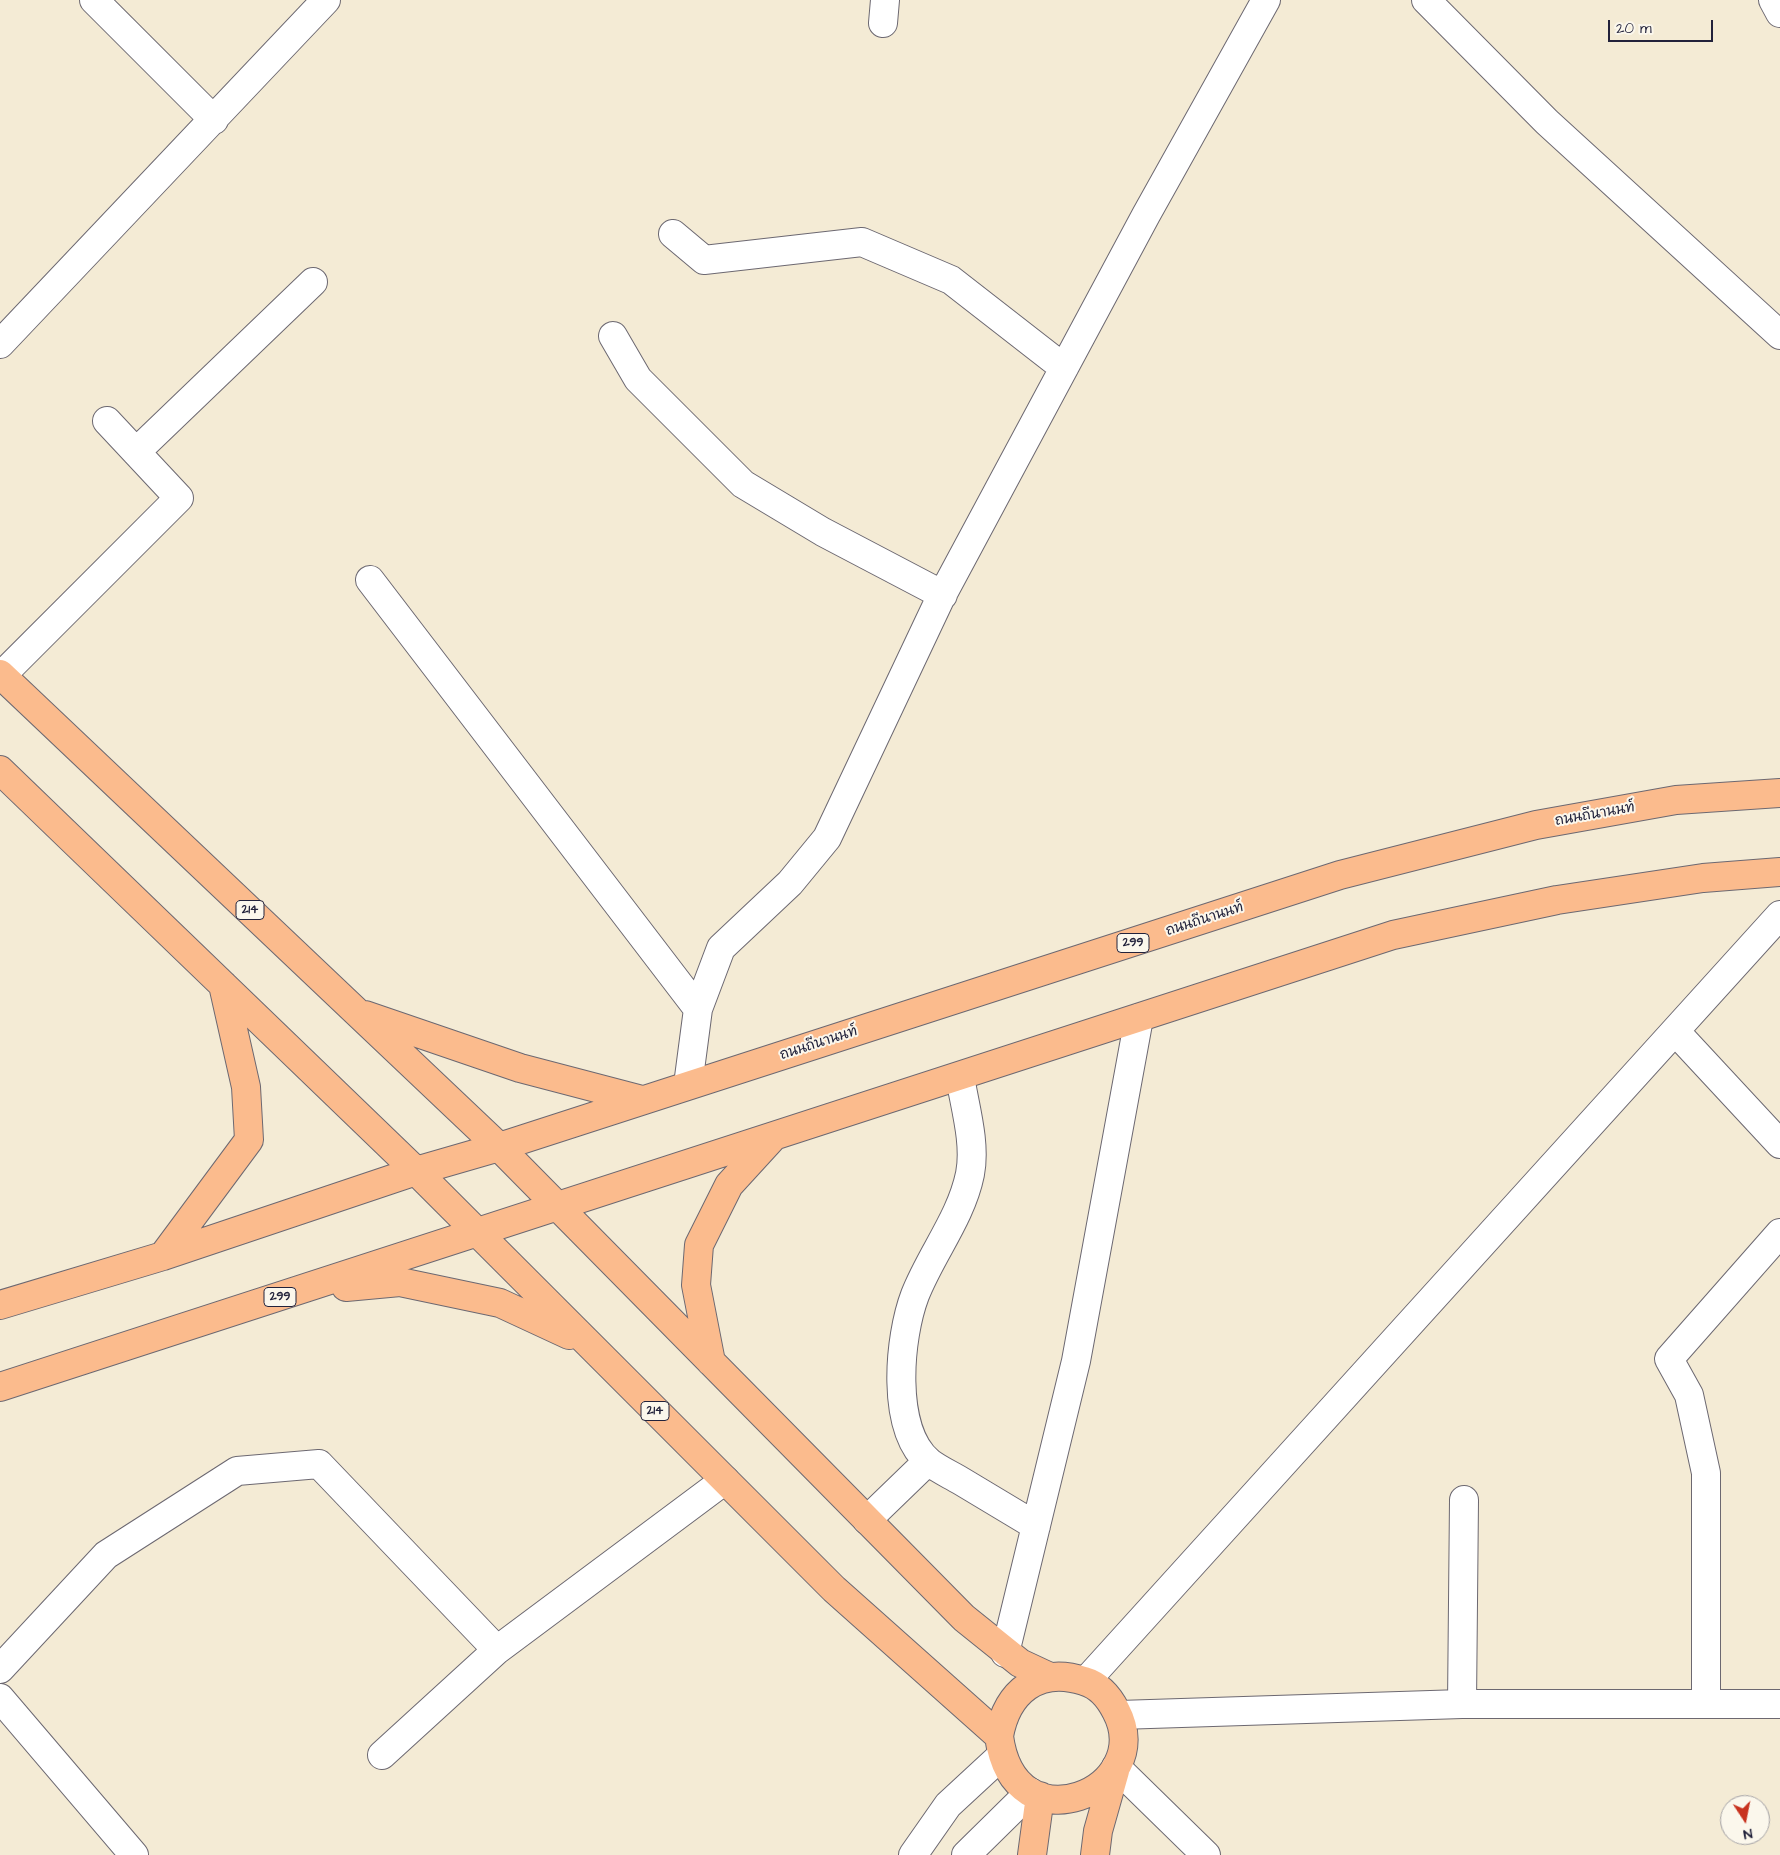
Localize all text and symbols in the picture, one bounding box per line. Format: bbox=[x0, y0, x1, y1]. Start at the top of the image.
scale bar bbox=[1610, 10, 1715, 42]
text: 20 m bbox=[1616, 18, 1652, 39]
street label: ถนนถีนานนท์ bbox=[1554, 800, 1636, 830]
road number: 214 bbox=[236, 900, 264, 920]
street label: ถนนถีนานนท์ bbox=[1164, 900, 1246, 940]
road number: 299 bbox=[1117, 934, 1149, 952]
street label: ถนนถีนานนท์ bbox=[778, 1024, 860, 1064]
road number: 299 bbox=[264, 1288, 296, 1306]
road number: 214 bbox=[641, 1402, 669, 1420]
north arrow bbox=[1720, 1795, 1770, 1845]
text: N bbox=[1741, 1823, 1754, 1844]

